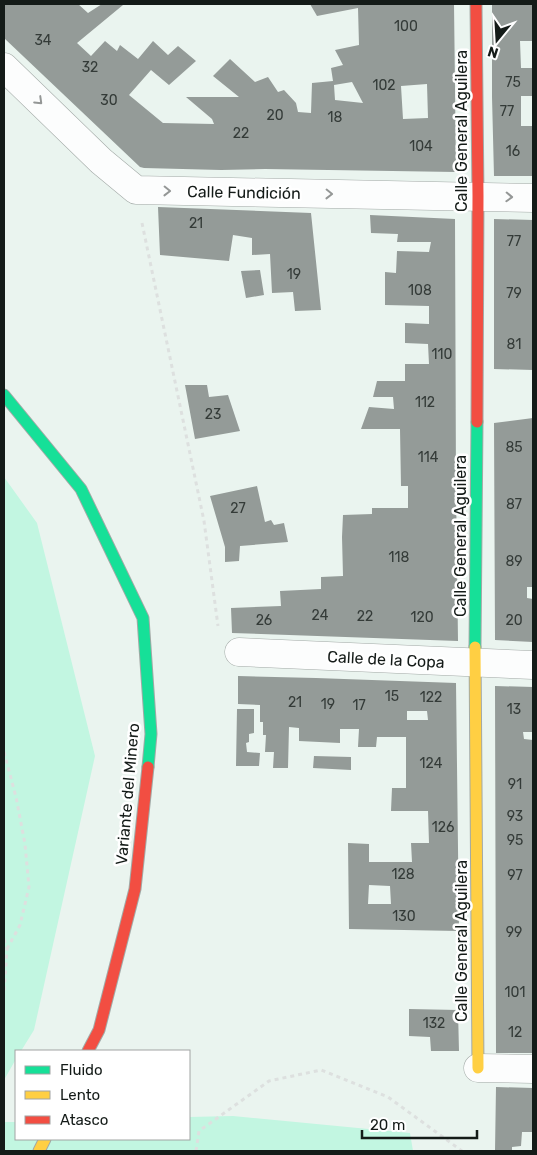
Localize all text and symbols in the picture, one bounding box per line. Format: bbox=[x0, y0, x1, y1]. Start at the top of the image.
north arrow bbox=[472, 15, 522, 65]
house number: 100 bbox=[394, 18, 418, 35]
house number: 34 bbox=[34, 32, 52, 49]
text: N bbox=[486, 42, 501, 62]
street label: Calle General Aguilera bbox=[452, 50, 471, 212]
house number: 32 bbox=[82, 59, 98, 76]
house number: 75 bbox=[505, 74, 521, 91]
house number: 102 bbox=[372, 77, 396, 94]
house number: 30 bbox=[100, 92, 118, 109]
one-way arrow bbox=[33, 95, 42, 104]
house number: 77 bbox=[500, 103, 514, 120]
house number: 20 bbox=[266, 107, 284, 124]
house number: 18 bbox=[328, 109, 343, 126]
house number: 22 bbox=[233, 125, 249, 142]
house number: 104 bbox=[409, 138, 433, 155]
house number: 16 bbox=[506, 143, 520, 160]
street label: Calle Fundición bbox=[187, 182, 301, 203]
one-way arrow bbox=[163, 185, 171, 196]
one-way arrow bbox=[325, 188, 333, 199]
one-way arrow bbox=[506, 192, 513, 202]
house number: 21 bbox=[189, 215, 203, 232]
house number: 77 bbox=[507, 233, 521, 250]
house number: 19 bbox=[287, 266, 301, 283]
house number: 108 bbox=[408, 282, 432, 299]
house number: 79 bbox=[506, 285, 522, 302]
house number: 81 bbox=[507, 336, 521, 353]
house number: 110 bbox=[432, 346, 453, 363]
house number: 112 bbox=[415, 394, 435, 411]
house number: 23 bbox=[205, 406, 221, 423]
house number: 85 bbox=[505, 439, 523, 456]
house number: 114 bbox=[418, 449, 439, 466]
street label: Calle General Aguilera bbox=[451, 455, 470, 617]
house number: 87 bbox=[506, 496, 522, 513]
house number: 27 bbox=[230, 500, 246, 517]
house number: 118 bbox=[389, 549, 410, 566]
house number: 89 bbox=[505, 553, 523, 570]
house number: 24 bbox=[312, 607, 329, 624]
house number: 22 bbox=[357, 608, 373, 625]
house number: 120 bbox=[410, 609, 434, 626]
house number: 26 bbox=[256, 612, 272, 629]
house number: 20 bbox=[505, 612, 523, 629]
street label: Calle de la Copa bbox=[327, 647, 445, 672]
house number: 15 bbox=[385, 688, 399, 705]
house number: 122 bbox=[420, 689, 442, 706]
house number: 21 bbox=[288, 694, 302, 711]
house number: 19 bbox=[321, 696, 335, 713]
house number: 17 bbox=[352, 697, 366, 714]
house number: 13 bbox=[507, 701, 521, 718]
street label: Variante del Minero bbox=[112, 722, 143, 866]
house number: 124 bbox=[420, 755, 443, 772]
house number: 91 bbox=[508, 776, 522, 793]
house number: 93 bbox=[507, 808, 523, 825]
house number: 126 bbox=[432, 819, 454, 836]
house number: 95 bbox=[507, 832, 523, 849]
street label: Calle General Aguilera bbox=[452, 860, 471, 1022]
house number: 128 bbox=[391, 866, 415, 883]
house number: 97 bbox=[507, 867, 523, 884]
house number: 130 bbox=[392, 908, 416, 925]
house number: 99 bbox=[506, 924, 522, 941]
house number: 101 bbox=[505, 984, 525, 1001]
house number: 132 bbox=[423, 1015, 445, 1032]
house number: 12 bbox=[508, 1024, 522, 1041]
legend bbox=[15, 1050, 190, 1140]
text: Fluido bbox=[60, 1061, 103, 1079]
text: Lento bbox=[60, 1086, 100, 1104]
scale bar bbox=[362, 1108, 477, 1140]
text: Atasco bbox=[60, 1111, 108, 1129]
text: 20 m bbox=[370, 1116, 405, 1134]

